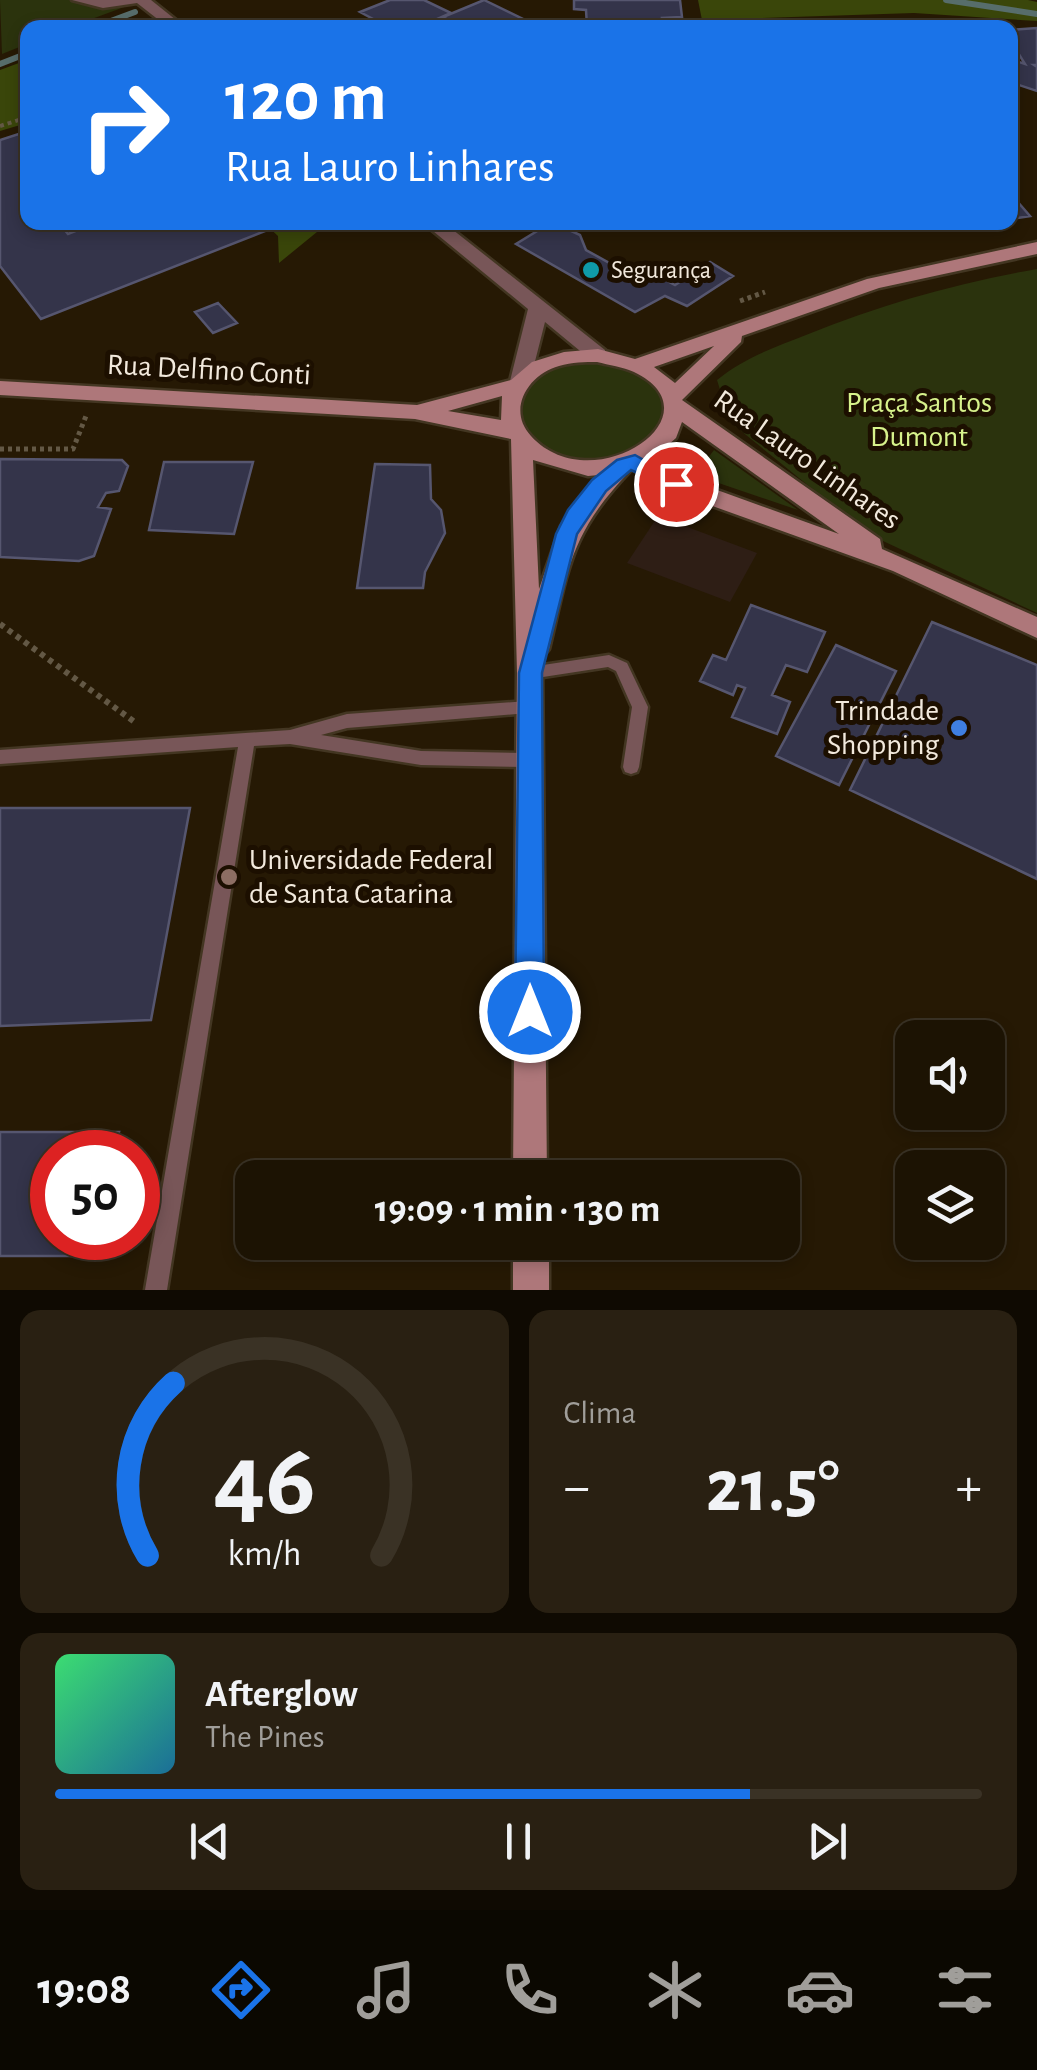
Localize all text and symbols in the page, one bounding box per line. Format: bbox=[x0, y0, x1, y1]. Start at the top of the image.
icon: right bbox=[60, 60, 190, 190]
text: 120 m bbox=[225, 63, 387, 133]
text: Rua Lauro Linhares bbox=[225, 145, 555, 190]
place label: Segurança bbox=[611, 258, 711, 283]
marker: Segurança bbox=[580, 259, 602, 281]
street label: Rua Delfino Conti bbox=[106, 350, 312, 390]
street label: Rua Lauro Linhares bbox=[708, 385, 906, 535]
park label: Praça Santos Dumont bbox=[846, 388, 992, 452]
pin bbox=[634, 442, 719, 527]
icon: arrive bbox=[649, 457, 704, 512]
place label: Trindade Shopping bbox=[827, 696, 939, 760]
marker: Trindade Shopping bbox=[948, 717, 970, 739]
place label: Universidade Federal de Santa Catarina bbox=[249, 845, 494, 909]
marker: Universidade Federal de Santa Catarina bbox=[218, 866, 240, 888]
position arrow bbox=[478, 960, 582, 1064]
map controls bbox=[895, 1020, 1005, 1260]
button: sound bbox=[895, 1020, 1005, 1130]
speed limit sign: 50 bbox=[30, 1130, 160, 1260]
button: layers bbox=[895, 1150, 1005, 1260]
text: 19:09 · 1 min · 130 m bbox=[375, 1191, 660, 1229]
text: Clima bbox=[564, 1397, 636, 1429]
text: 46 bbox=[213, 1430, 316, 1534]
text: 21.5° bbox=[706, 1450, 840, 1525]
text: − bbox=[564, 1460, 590, 1515]
text: + bbox=[956, 1460, 982, 1515]
text: km/h bbox=[227, 1536, 301, 1572]
text: Afterglow bbox=[205, 1676, 358, 1714]
text: The Pines bbox=[205, 1721, 325, 1753]
icon: previous bbox=[182, 1814, 237, 1869]
icon: pause bbox=[491, 1814, 546, 1869]
icon: next bbox=[800, 1814, 855, 1869]
icon: directions bbox=[206, 1955, 276, 2025]
icon: music bbox=[351, 1955, 421, 2025]
icon: phone bbox=[495, 1955, 565, 2025]
icon: climate bbox=[640, 1955, 710, 2025]
icon: car bbox=[785, 1955, 855, 2025]
icon: filters bbox=[930, 1955, 1000, 2025]
text: 19:08 bbox=[37, 1967, 131, 2012]

